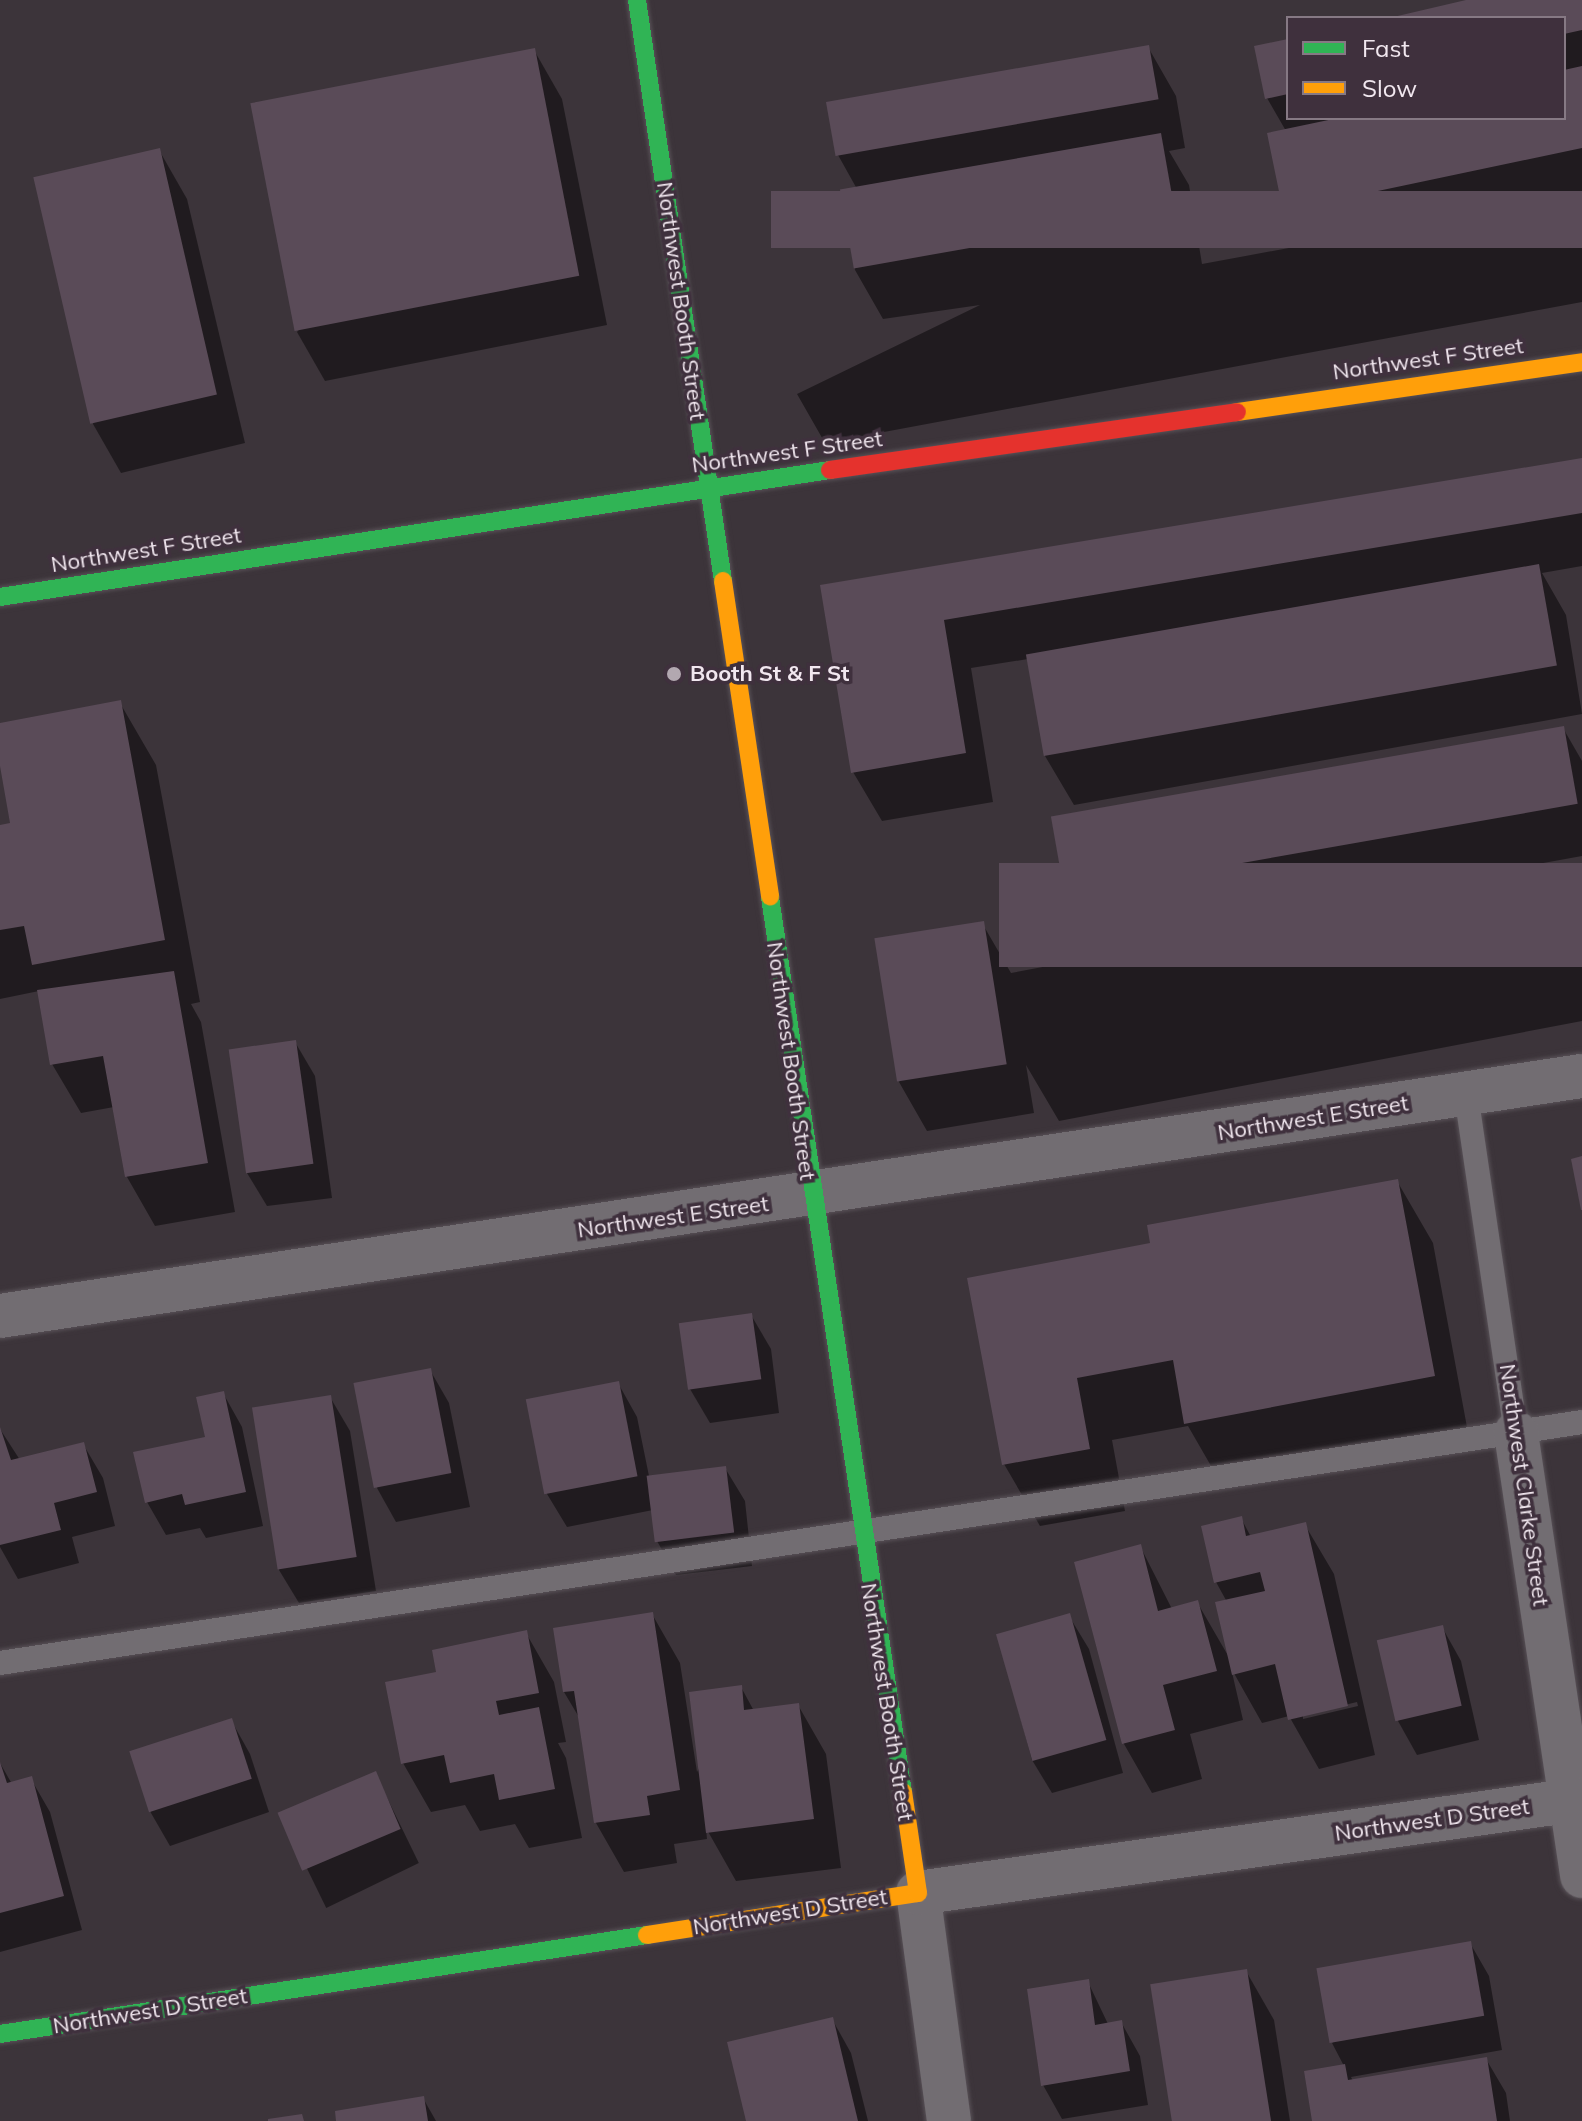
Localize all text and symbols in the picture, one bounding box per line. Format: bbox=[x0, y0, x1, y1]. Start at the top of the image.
legend bbox=[1286, 16, 1566, 120]
text: Fast bbox=[1362, 33, 1410, 63]
text: Slow bbox=[1362, 73, 1417, 103]
street label: Northwest Booth Street bbox=[651, 180, 711, 422]
street label: Northwest F Street bbox=[1331, 333, 1525, 385]
street label: Northwest F Street bbox=[690, 426, 884, 478]
street label: Northwest F Street bbox=[49, 522, 243, 578]
place label: Booth St & F St bbox=[690, 661, 849, 687]
marker: Booth St & F St bbox=[665, 665, 683, 683]
street label: Northwest Booth Street bbox=[761, 940, 821, 1182]
street label: Northwest E Street bbox=[1216, 1090, 1410, 1146]
street label: Northwest E Street bbox=[576, 1191, 770, 1243]
street label: Northwest Clarke Street bbox=[1494, 1362, 1554, 1608]
street label: Northwest Booth Street bbox=[855, 1581, 919, 1823]
street label: Northwest D Street bbox=[1333, 1793, 1531, 1847]
street label: Northwest D Street bbox=[691, 1884, 889, 1940]
street label: Northwest D Street bbox=[51, 1983, 249, 2039]

